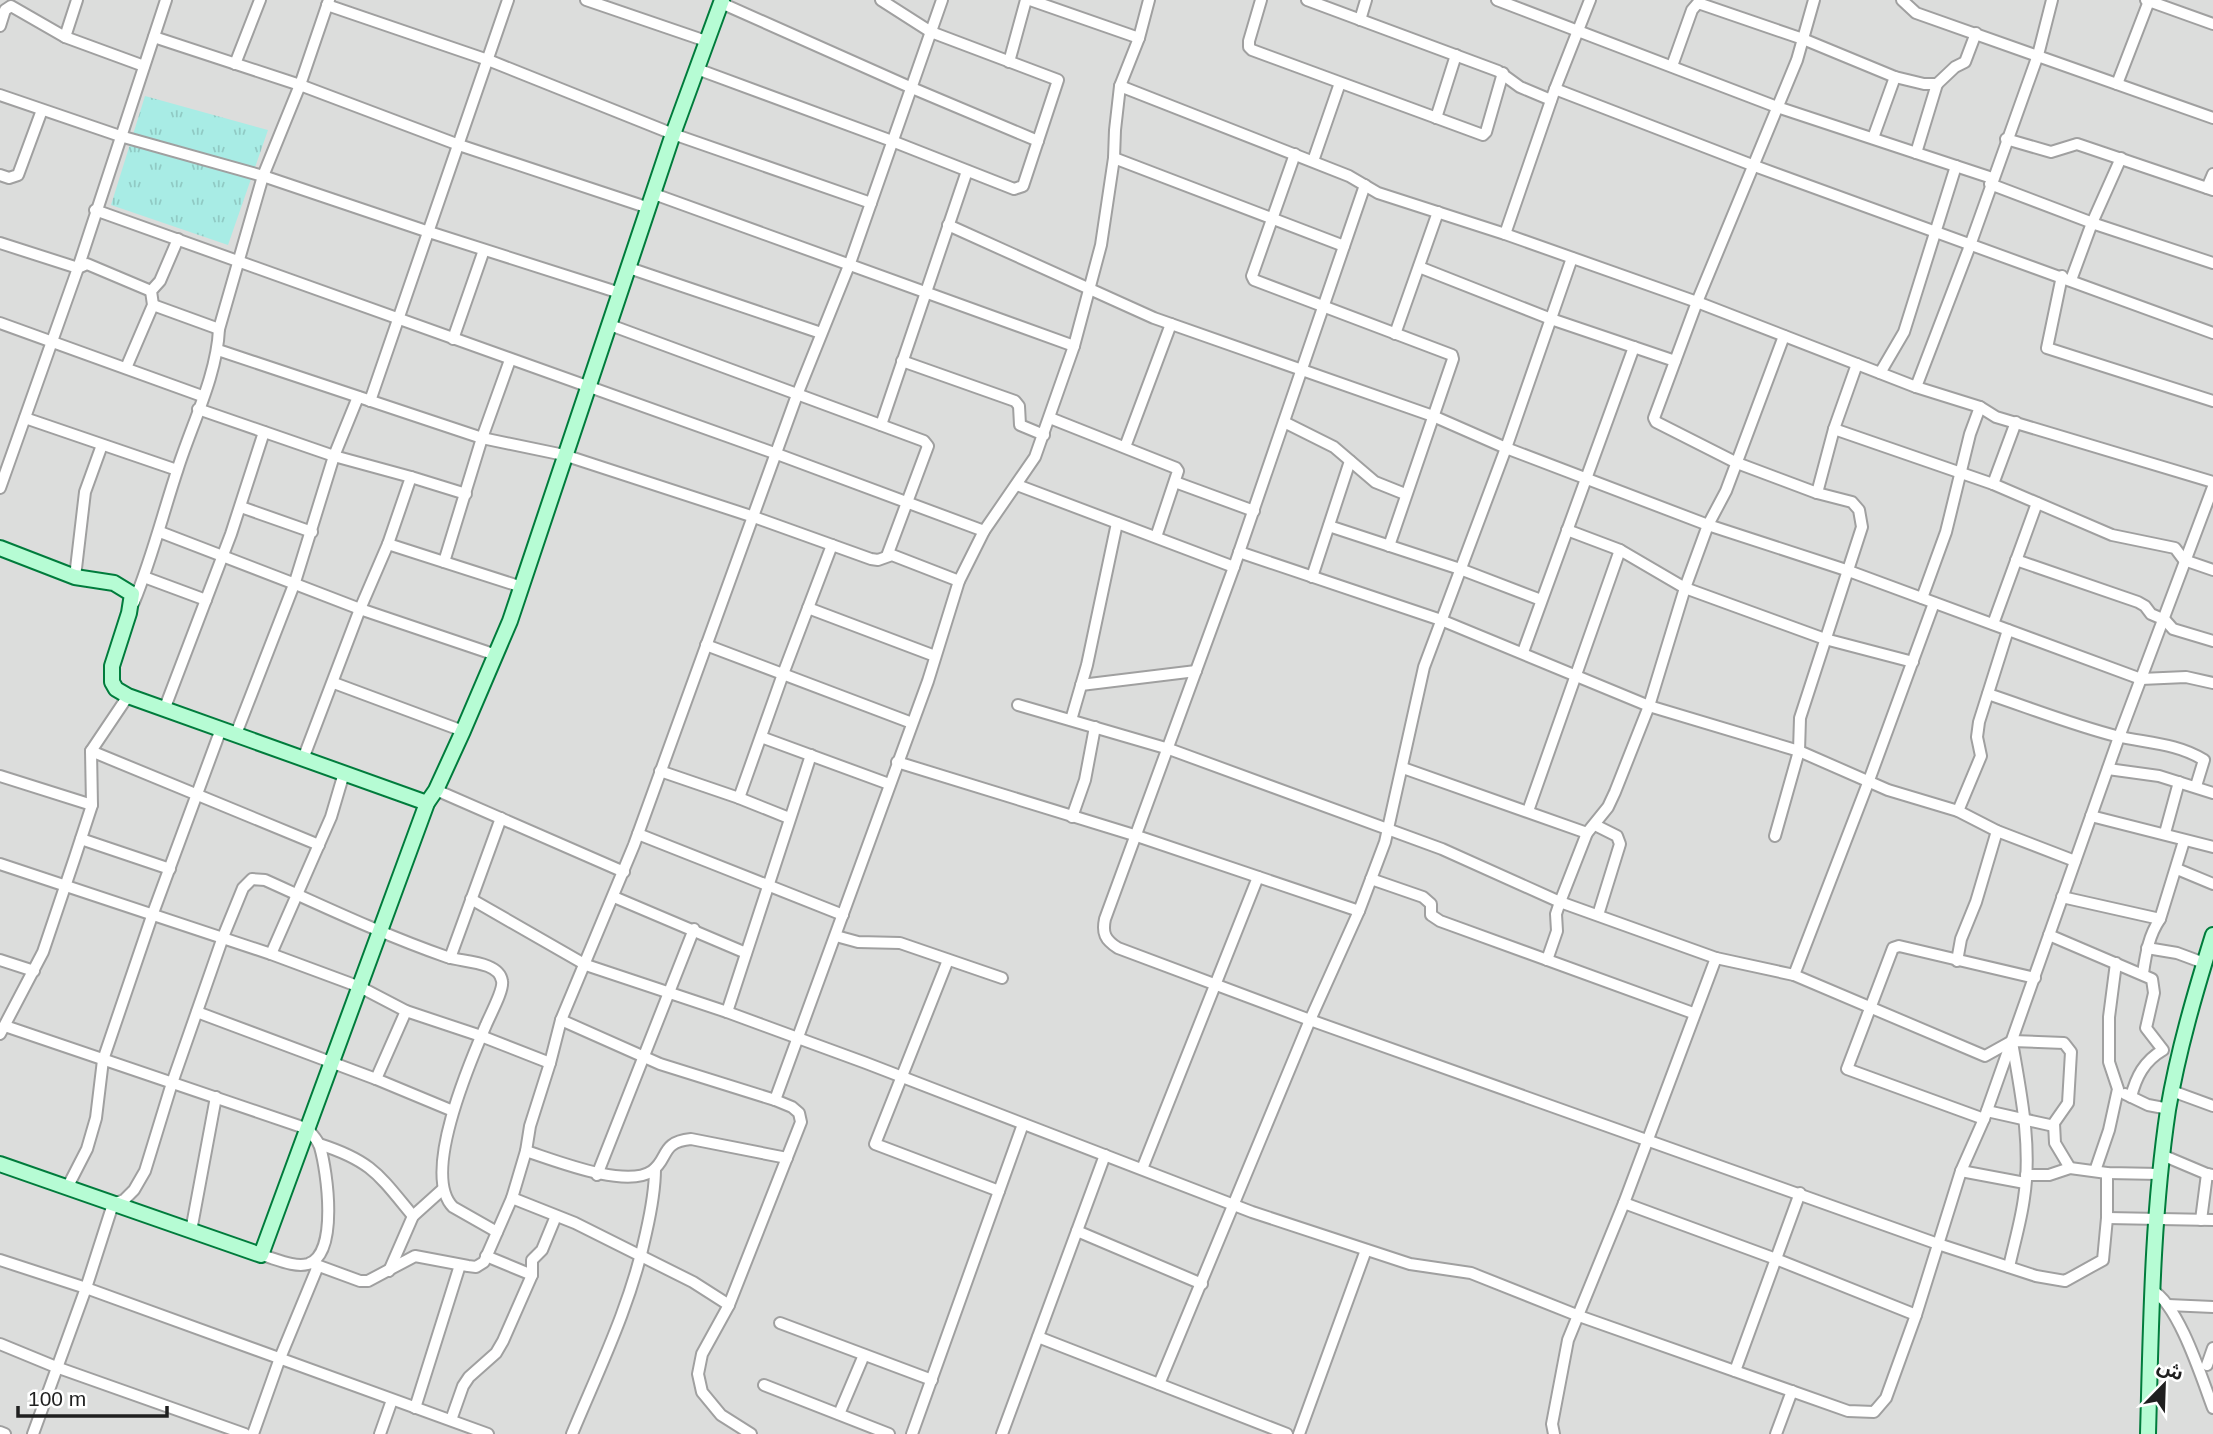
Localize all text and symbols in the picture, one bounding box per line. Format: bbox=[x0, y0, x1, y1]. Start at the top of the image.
north arrow bbox=[2129, 1350, 2199, 1420]
text: ش bbox=[2154, 1355, 2187, 1385]
scale bar bbox=[18, 1374, 166, 1418]
text: 100 m bbox=[28, 1387, 86, 1410]

